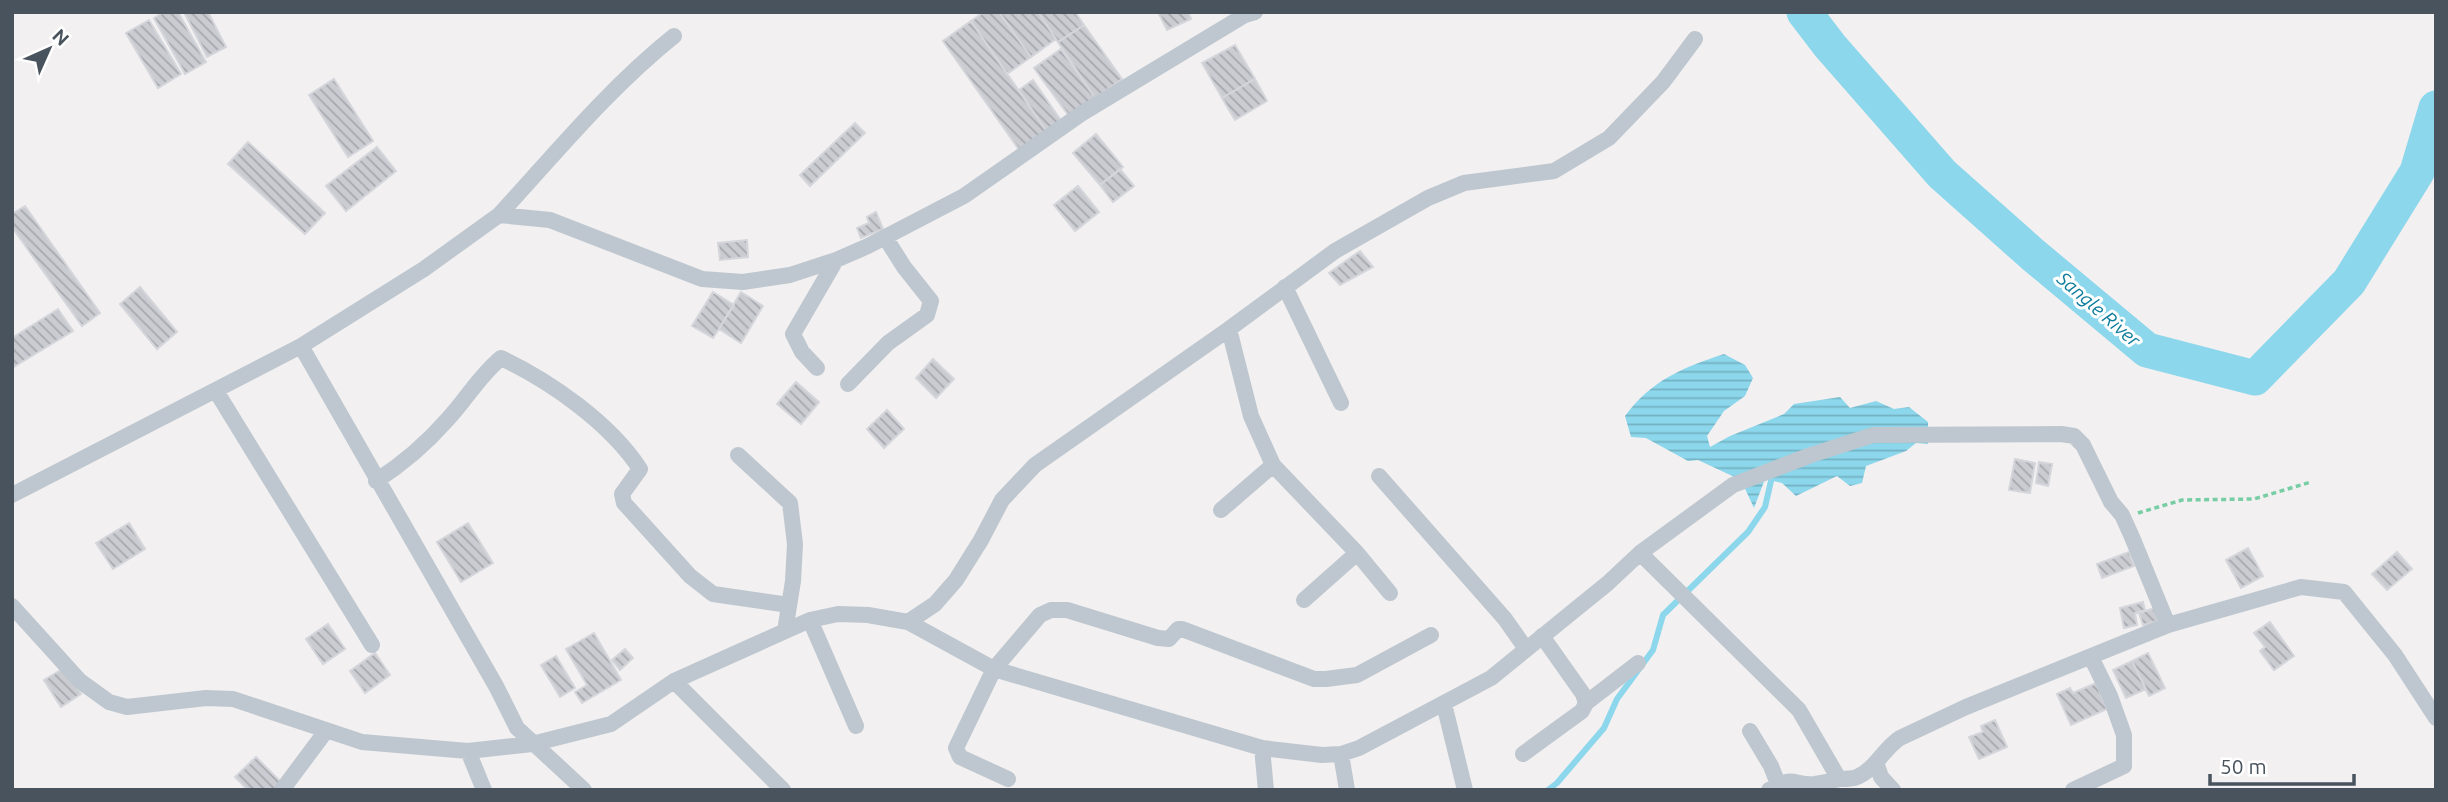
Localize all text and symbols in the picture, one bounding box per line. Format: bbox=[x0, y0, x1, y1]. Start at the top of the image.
north arrow bbox=[14, 14, 84, 84]
text: N bbox=[48, 24, 74, 50]
water label: Sangle River bbox=[2052, 267, 2145, 351]
scale bar bbox=[2210, 742, 2354, 786]
text: 50 m bbox=[2220, 754, 2267, 778]

